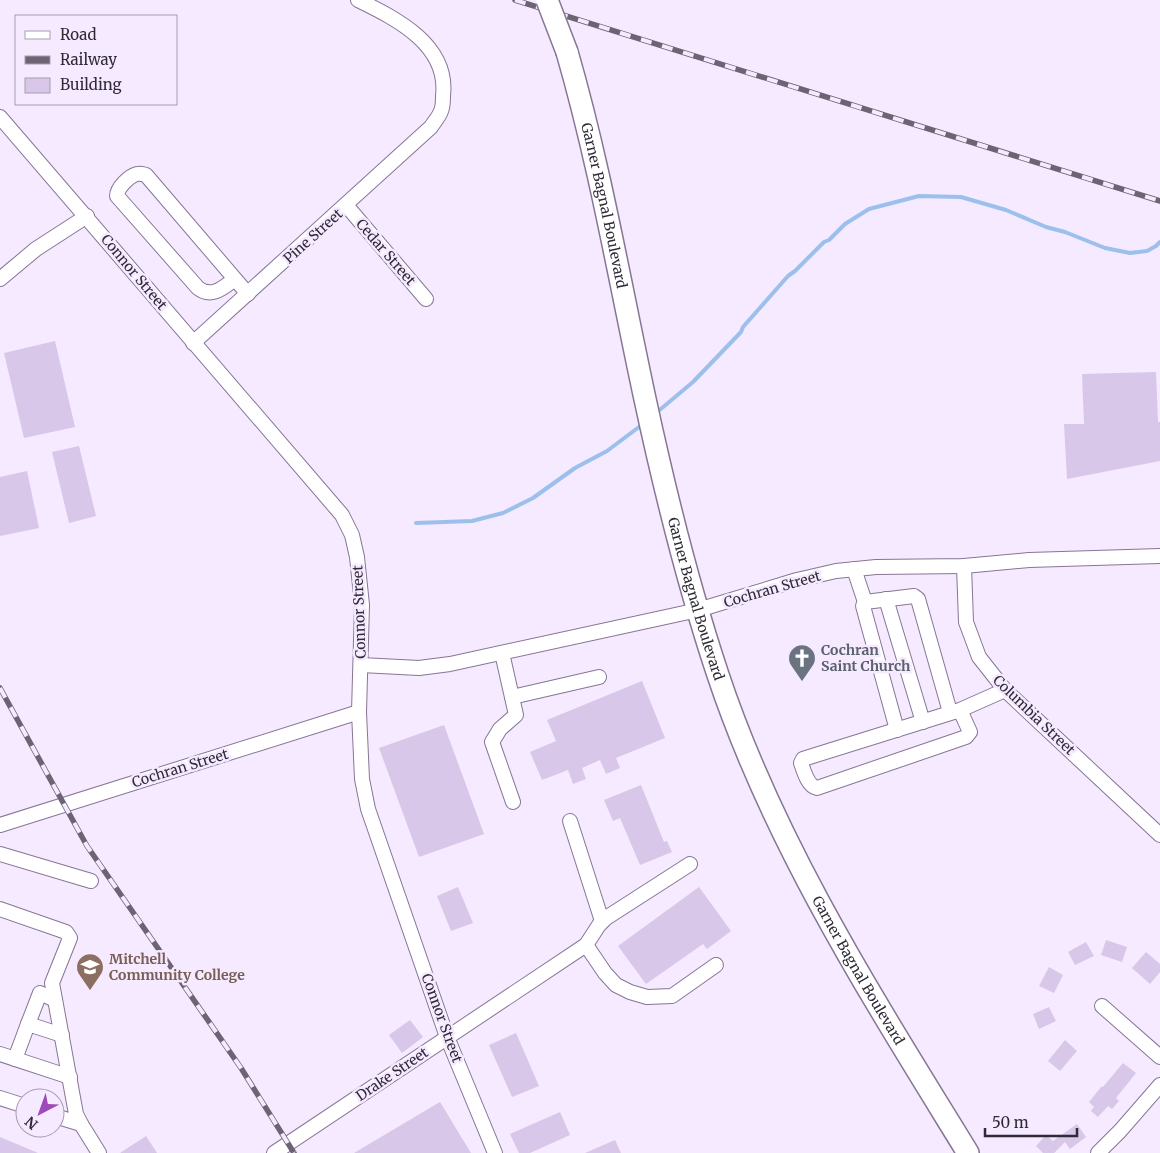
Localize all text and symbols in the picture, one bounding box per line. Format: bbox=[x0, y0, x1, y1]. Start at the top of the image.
legend bbox=[15, 15, 178, 105]
text: Road bbox=[60, 25, 96, 44]
text: Railway bbox=[60, 50, 117, 69]
text: Building bbox=[60, 75, 122, 94]
street label: Garner Bagnal Boulevard bbox=[577, 121, 631, 290]
street label: Pine Street bbox=[280, 204, 347, 267]
street label: Cedar Street bbox=[352, 215, 420, 289]
street label: Connor Street bbox=[97, 230, 171, 314]
street label: Garner Bagnal Boulevard bbox=[664, 515, 728, 683]
street label: Connor Street bbox=[348, 564, 370, 659]
street label: Cochran Street bbox=[722, 566, 823, 611]
place label: Cochran Saint Church bbox=[821, 641, 911, 675]
church icon: Cochran Saint Church bbox=[787, 643, 817, 682]
street label: Columbia Street bbox=[989, 671, 1079, 759]
street label: Cochran Street bbox=[130, 745, 231, 791]
street label: Garner Bagnal Boulevard bbox=[808, 893, 909, 1049]
place label: Mitchell Community College bbox=[109, 950, 245, 984]
school or university icon: Mitchell Community College bbox=[75, 952, 105, 991]
street label: Connor Street bbox=[418, 971, 467, 1065]
street label: Drake Street bbox=[352, 1043, 432, 1105]
north arrow bbox=[15, 1088, 65, 1138]
scale bar bbox=[985, 1106, 1078, 1138]
text: N bbox=[21, 1112, 42, 1133]
text: 50 m bbox=[992, 1113, 1029, 1132]

